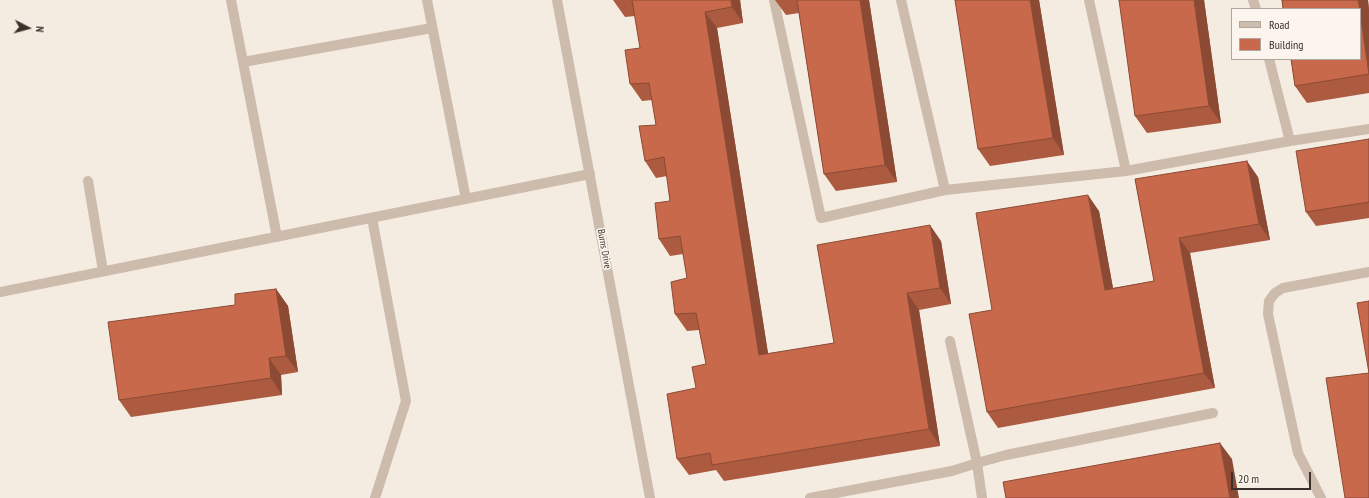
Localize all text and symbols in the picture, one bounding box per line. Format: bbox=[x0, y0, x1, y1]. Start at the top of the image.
north arrow bbox=[8, 8, 48, 48]
legend bbox=[1231, 8, 1361, 60]
text: Road bbox=[1269, 17, 1289, 32]
text: N bbox=[33, 26, 47, 33]
text: Building bbox=[1269, 37, 1304, 52]
street label: Burns Drive bbox=[595, 228, 613, 270]
scale bar bbox=[1233, 464, 1313, 490]
text: 20 m bbox=[1238, 471, 1259, 486]

